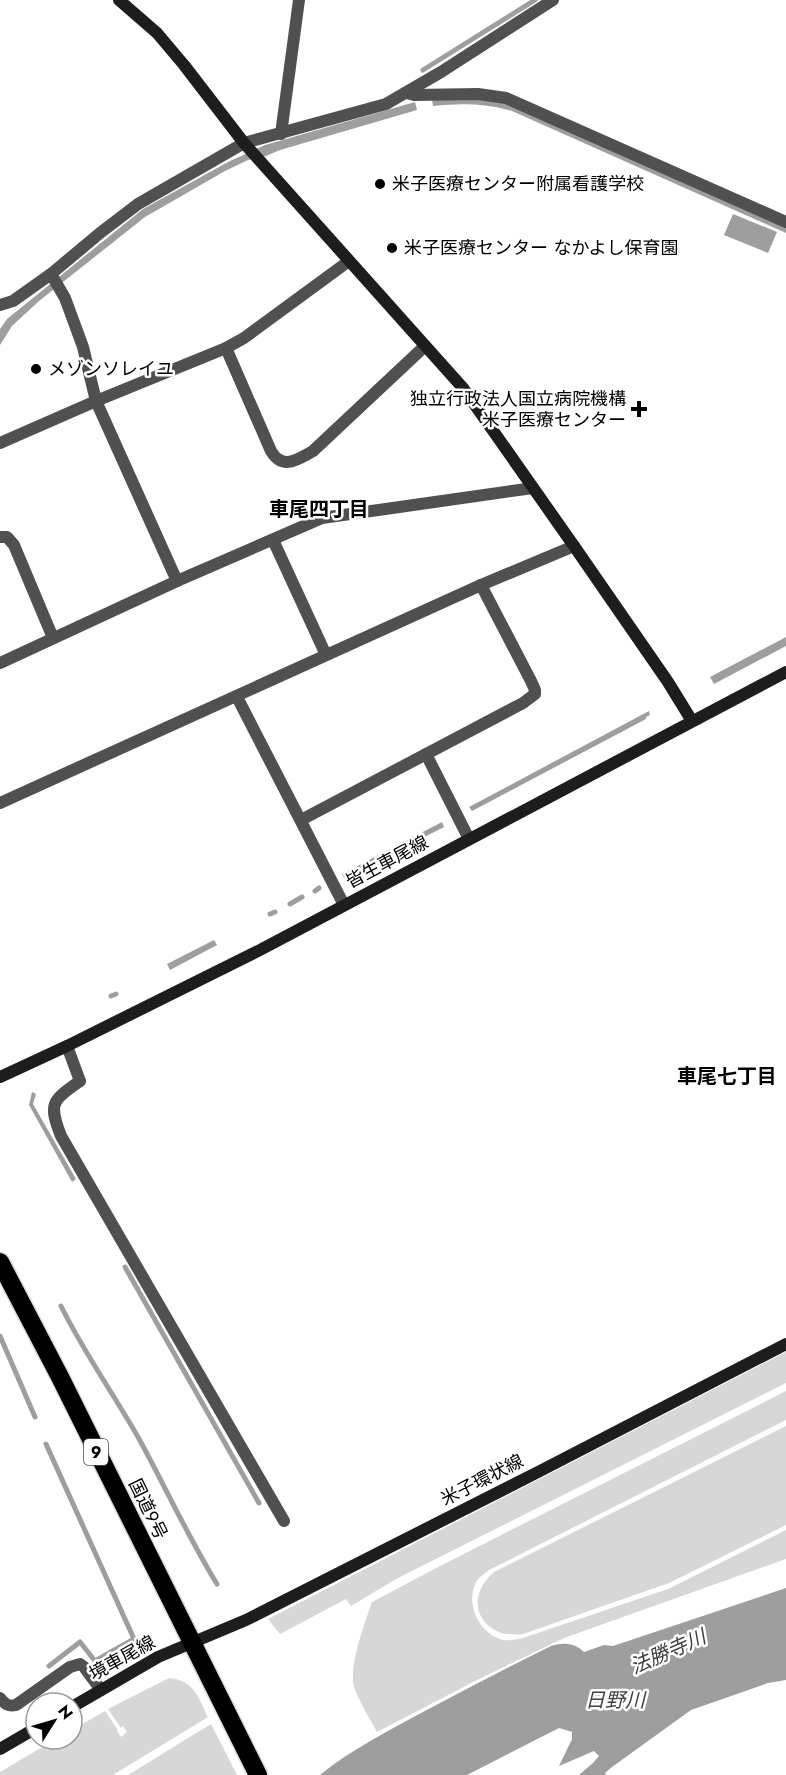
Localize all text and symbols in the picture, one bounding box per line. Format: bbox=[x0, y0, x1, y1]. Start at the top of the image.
place label: 米子医療センター附属看護学校 bbox=[392, 171, 644, 197]
marker: 米子医療センター附属看護学校 bbox=[373, 177, 387, 191]
place label: 米子医療センター なかよし保育園 bbox=[404, 235, 679, 261]
marker: 米子医療センター なかよし保育園 bbox=[385, 241, 399, 255]
place label: メゾンソレイユ bbox=[48, 356, 174, 382]
marker: メゾンソレイユ bbox=[29, 362, 43, 376]
place label: 独立行政法人国立病院機構 米子医療センター bbox=[410, 386, 626, 433]
marker: 独立行政法人国立病院機構 米子医療センター bbox=[630, 400, 648, 418]
district label: 車尾四丁目 bbox=[269, 495, 369, 524]
street label: 皆生車尾線 bbox=[341, 829, 433, 895]
district label: 車尾七丁目 bbox=[677, 1062, 777, 1091]
road number: 9 bbox=[84, 1439, 108, 1465]
street label: 米子環状線 bbox=[436, 1448, 528, 1512]
street label: 国道9号 bbox=[122, 1474, 174, 1544]
water label: 法勝寺川 bbox=[626, 1622, 712, 1682]
street label: 境車尾線 bbox=[84, 1629, 160, 1687]
water label: 日野川 bbox=[585, 1686, 647, 1715]
north arrow bbox=[24, 1691, 84, 1751]
text: N bbox=[53, 1700, 79, 1724]

